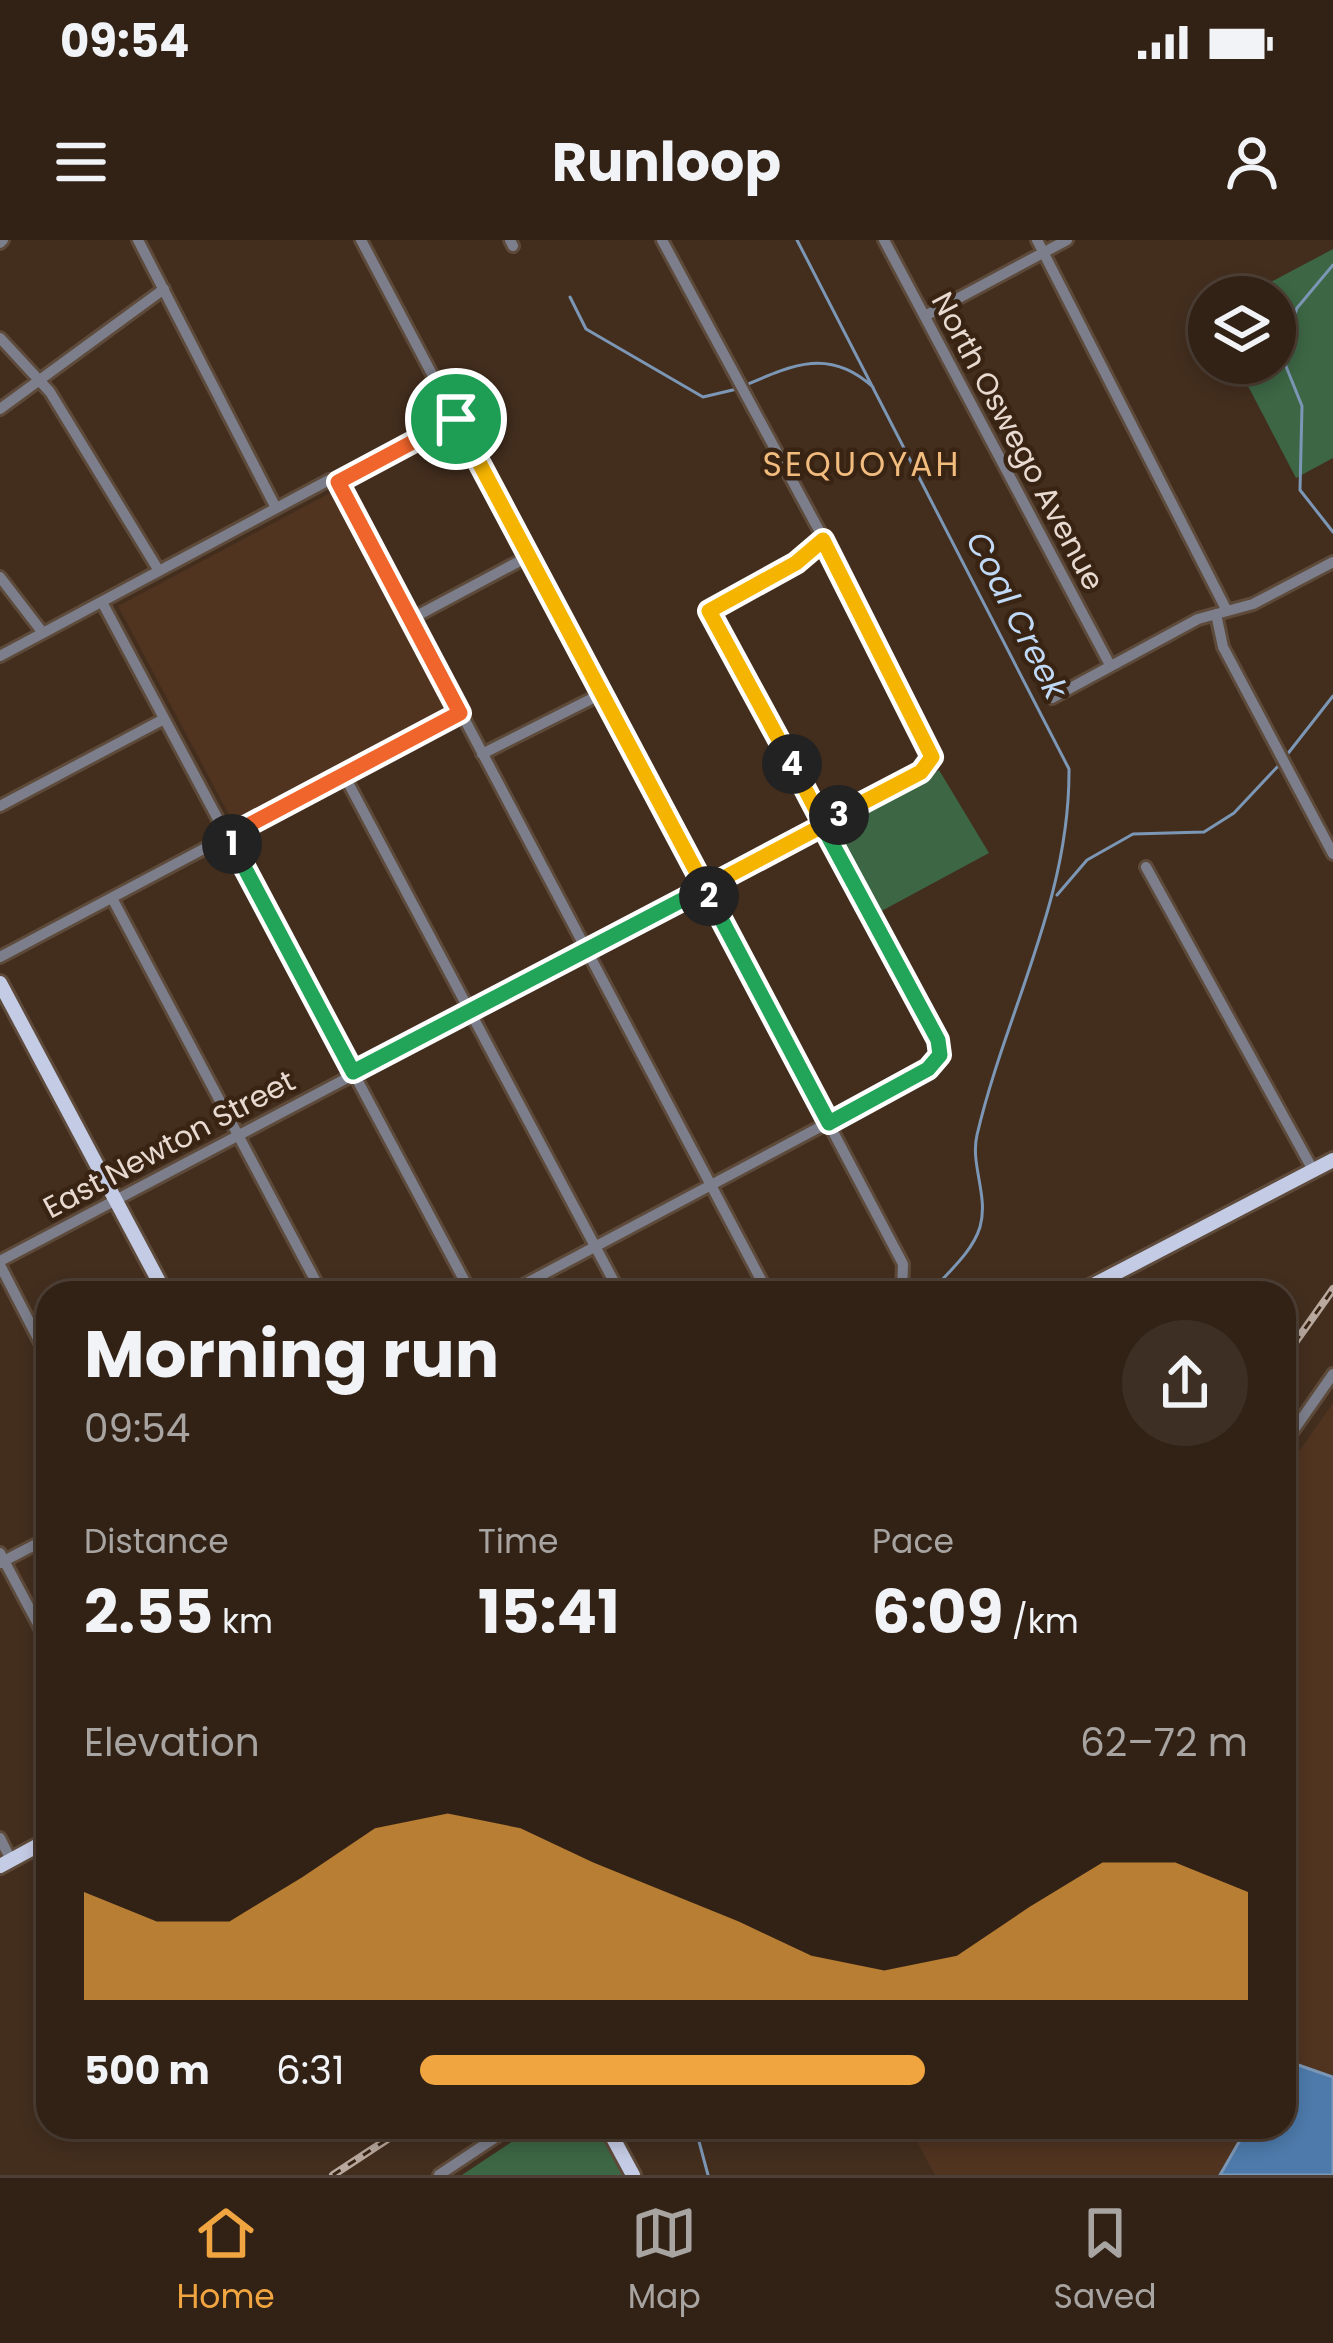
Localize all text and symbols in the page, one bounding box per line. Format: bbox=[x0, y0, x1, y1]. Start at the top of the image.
text: 09:54 bbox=[60, 10, 190, 73]
text: Runloop bbox=[552, 124, 781, 200]
icon: menu bbox=[48, 129, 114, 195]
icon: person bbox=[1219, 129, 1285, 195]
map controls bbox=[1188, 276, 1296, 384]
button: layers bbox=[1188, 276, 1296, 384]
street label: North Oswego Avenue bbox=[921, 284, 1115, 598]
pin bbox=[405, 368, 507, 470]
icon: arrive bbox=[423, 386, 489, 452]
district label: SEQUOYAH bbox=[763, 441, 961, 488]
water label: Coal Creek bbox=[955, 523, 1080, 709]
pin: 4 bbox=[762, 734, 822, 794]
text: 4 bbox=[781, 740, 803, 787]
pin: 3 bbox=[809, 785, 869, 845]
text: 3 bbox=[829, 791, 849, 838]
pin: 1 bbox=[202, 814, 262, 874]
text: 1 bbox=[226, 820, 238, 867]
pin: 2 bbox=[679, 866, 739, 926]
text: 2 bbox=[700, 872, 718, 919]
street label: East Newton Street bbox=[35, 1059, 303, 1229]
text: Morning run bbox=[84, 1308, 499, 1400]
button: share bbox=[1122, 1320, 1248, 1446]
text: 09:54 bbox=[84, 1401, 190, 1456]
text: Distance bbox=[84, 1518, 229, 1565]
text: Time bbox=[478, 1518, 558, 1565]
text: Pace bbox=[872, 1518, 954, 1565]
text: 2.55 bbox=[84, 1570, 213, 1654]
text: 15:41 bbox=[478, 1570, 620, 1654]
text: 6:09 bbox=[872, 1570, 1003, 1654]
text: km bbox=[213, 1598, 273, 1645]
text: /km bbox=[1003, 1598, 1079, 1645]
text: Elevation bbox=[84, 1715, 260, 1770]
text: 62–72 m bbox=[1080, 1715, 1248, 1770]
text: 500 m bbox=[84, 2043, 210, 2098]
text: 6:31 bbox=[276, 2043, 345, 2098]
tab: Home bbox=[176, 2200, 275, 2322]
tab: Map bbox=[628, 2200, 701, 2322]
tab: Saved bbox=[1054, 2200, 1157, 2322]

